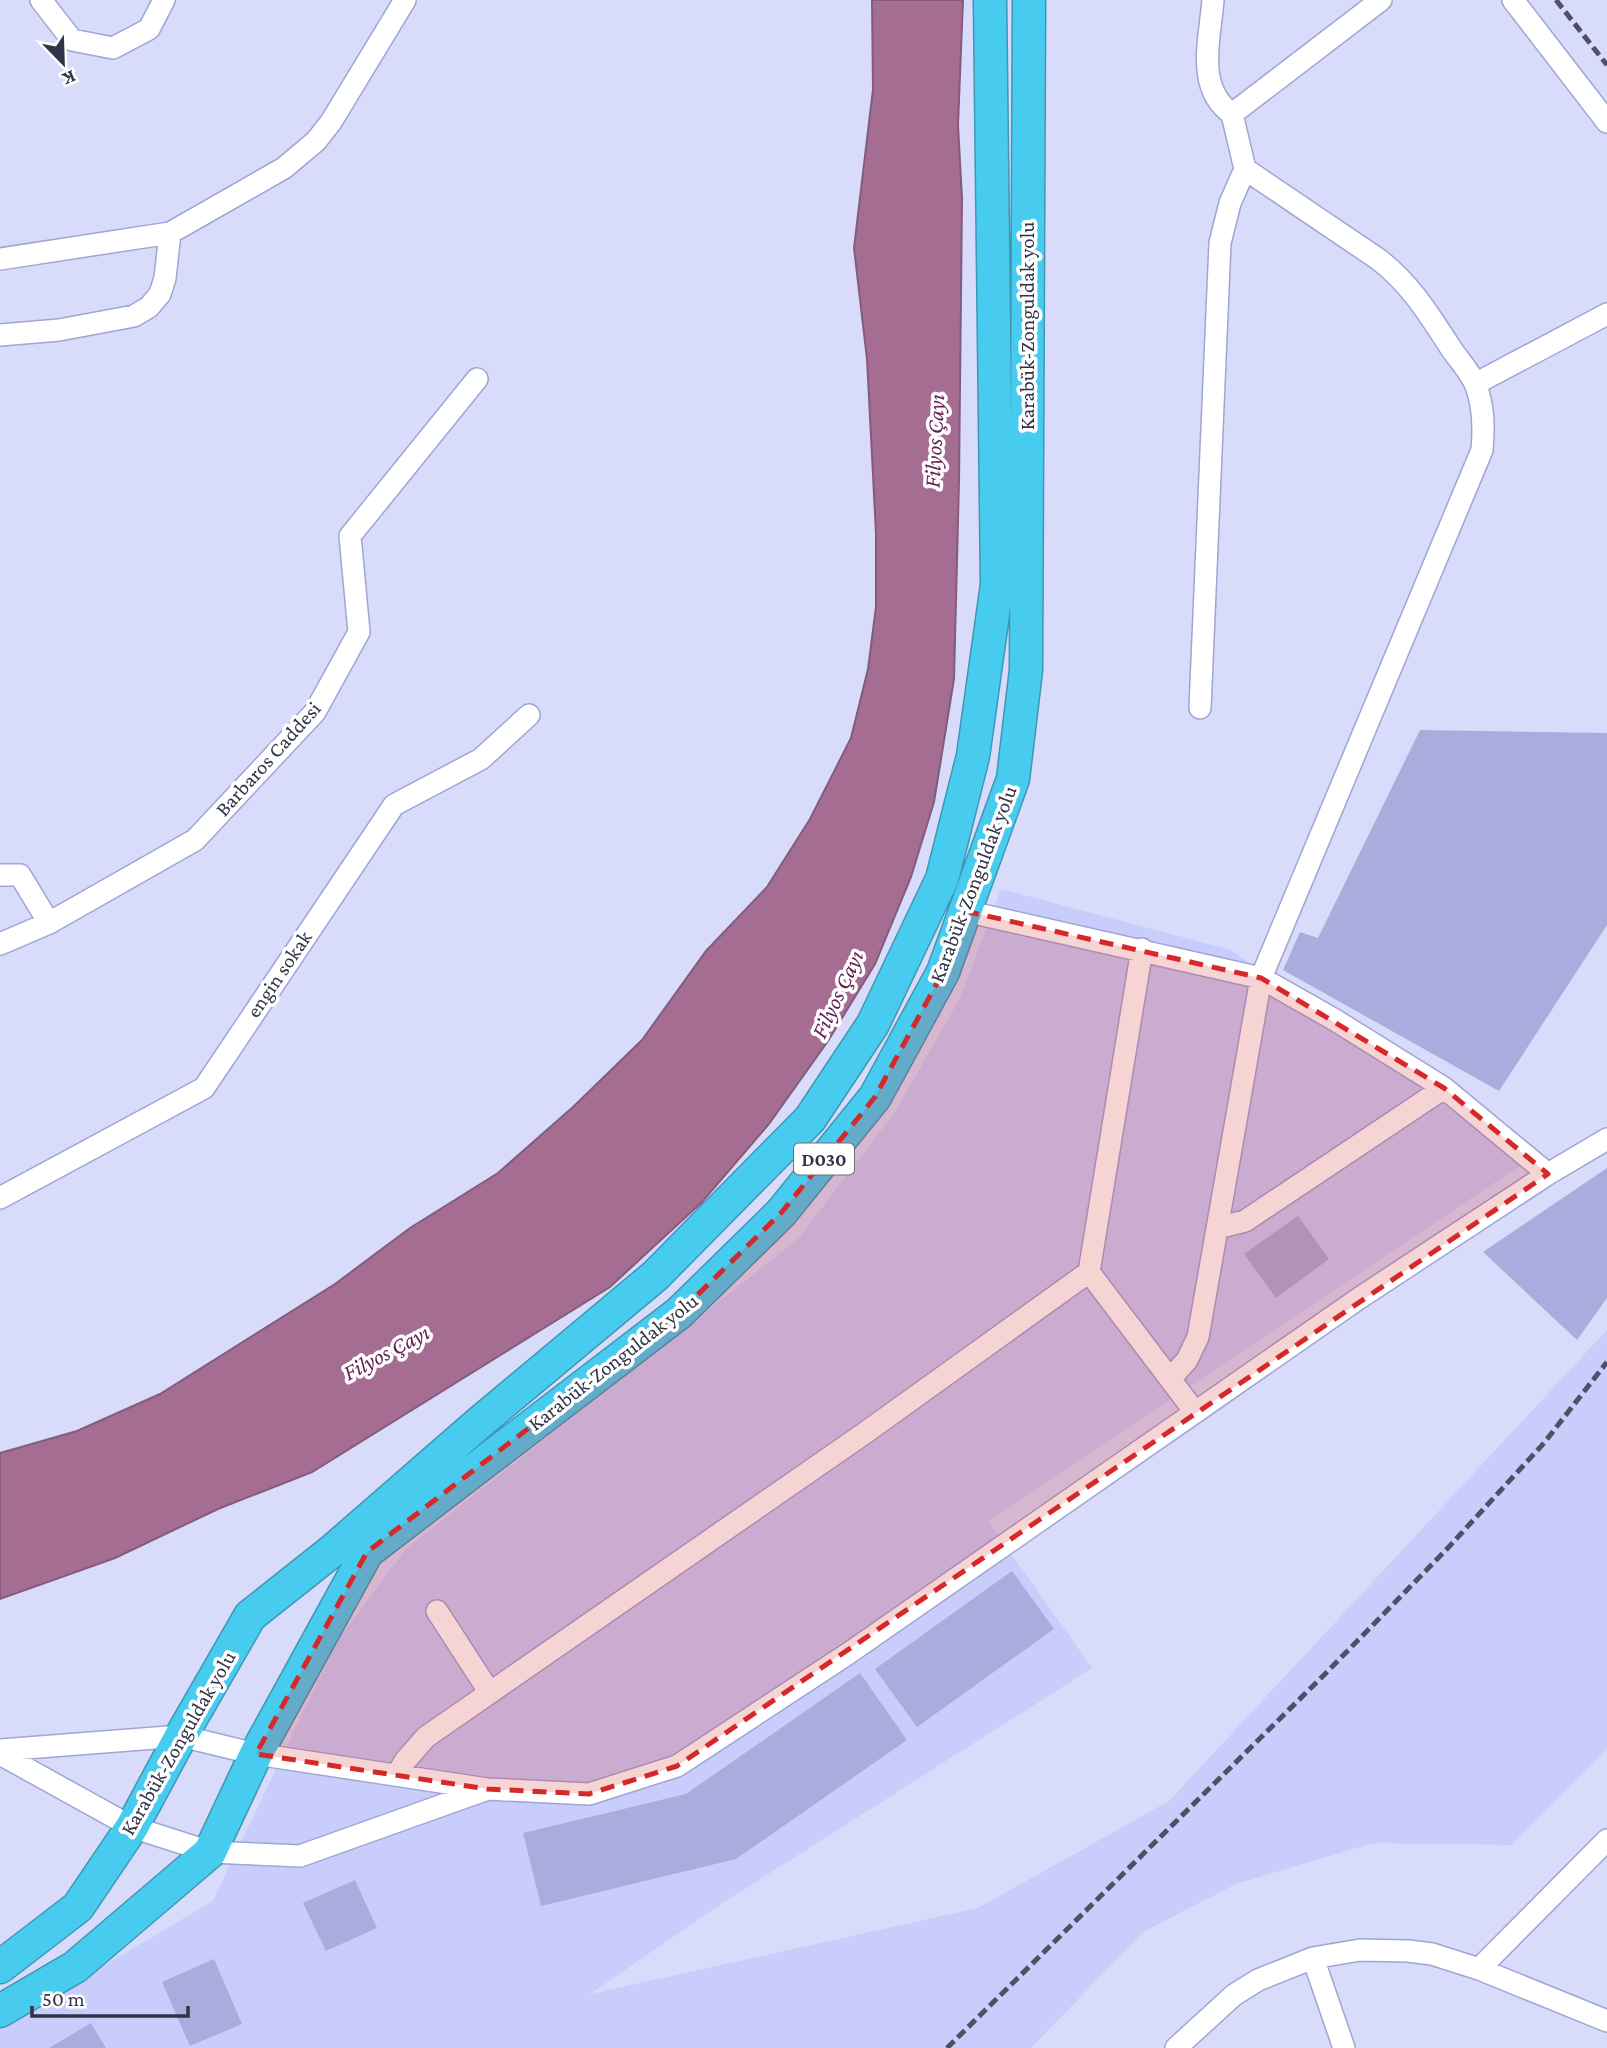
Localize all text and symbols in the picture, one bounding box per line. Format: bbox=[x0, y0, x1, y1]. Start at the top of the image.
north arrow bbox=[28, 28, 98, 98]
text: K bbox=[59, 66, 79, 91]
street label: Karabük-Zonguldak yolu bbox=[1015, 222, 1039, 430]
water label: Filyos Çayı bbox=[919, 393, 949, 489]
street label: Barbaros Caddesi bbox=[210, 696, 326, 821]
street label: Karabük-Zonguldak yolu bbox=[924, 782, 1022, 986]
street label: engin sokak bbox=[241, 926, 317, 1022]
water label: Filyos Çayı bbox=[805, 946, 869, 1042]
road number: D030 bbox=[794, 1144, 854, 1175]
street label: Karabük-Zonguldak yolu bbox=[523, 1288, 703, 1436]
water label: Filyos Çayı bbox=[338, 1318, 434, 1386]
street label: Karabük-Zonguldak yolu bbox=[115, 1647, 241, 1839]
scale bar bbox=[32, 1974, 187, 2018]
text: 50 m bbox=[42, 1987, 85, 2011]

